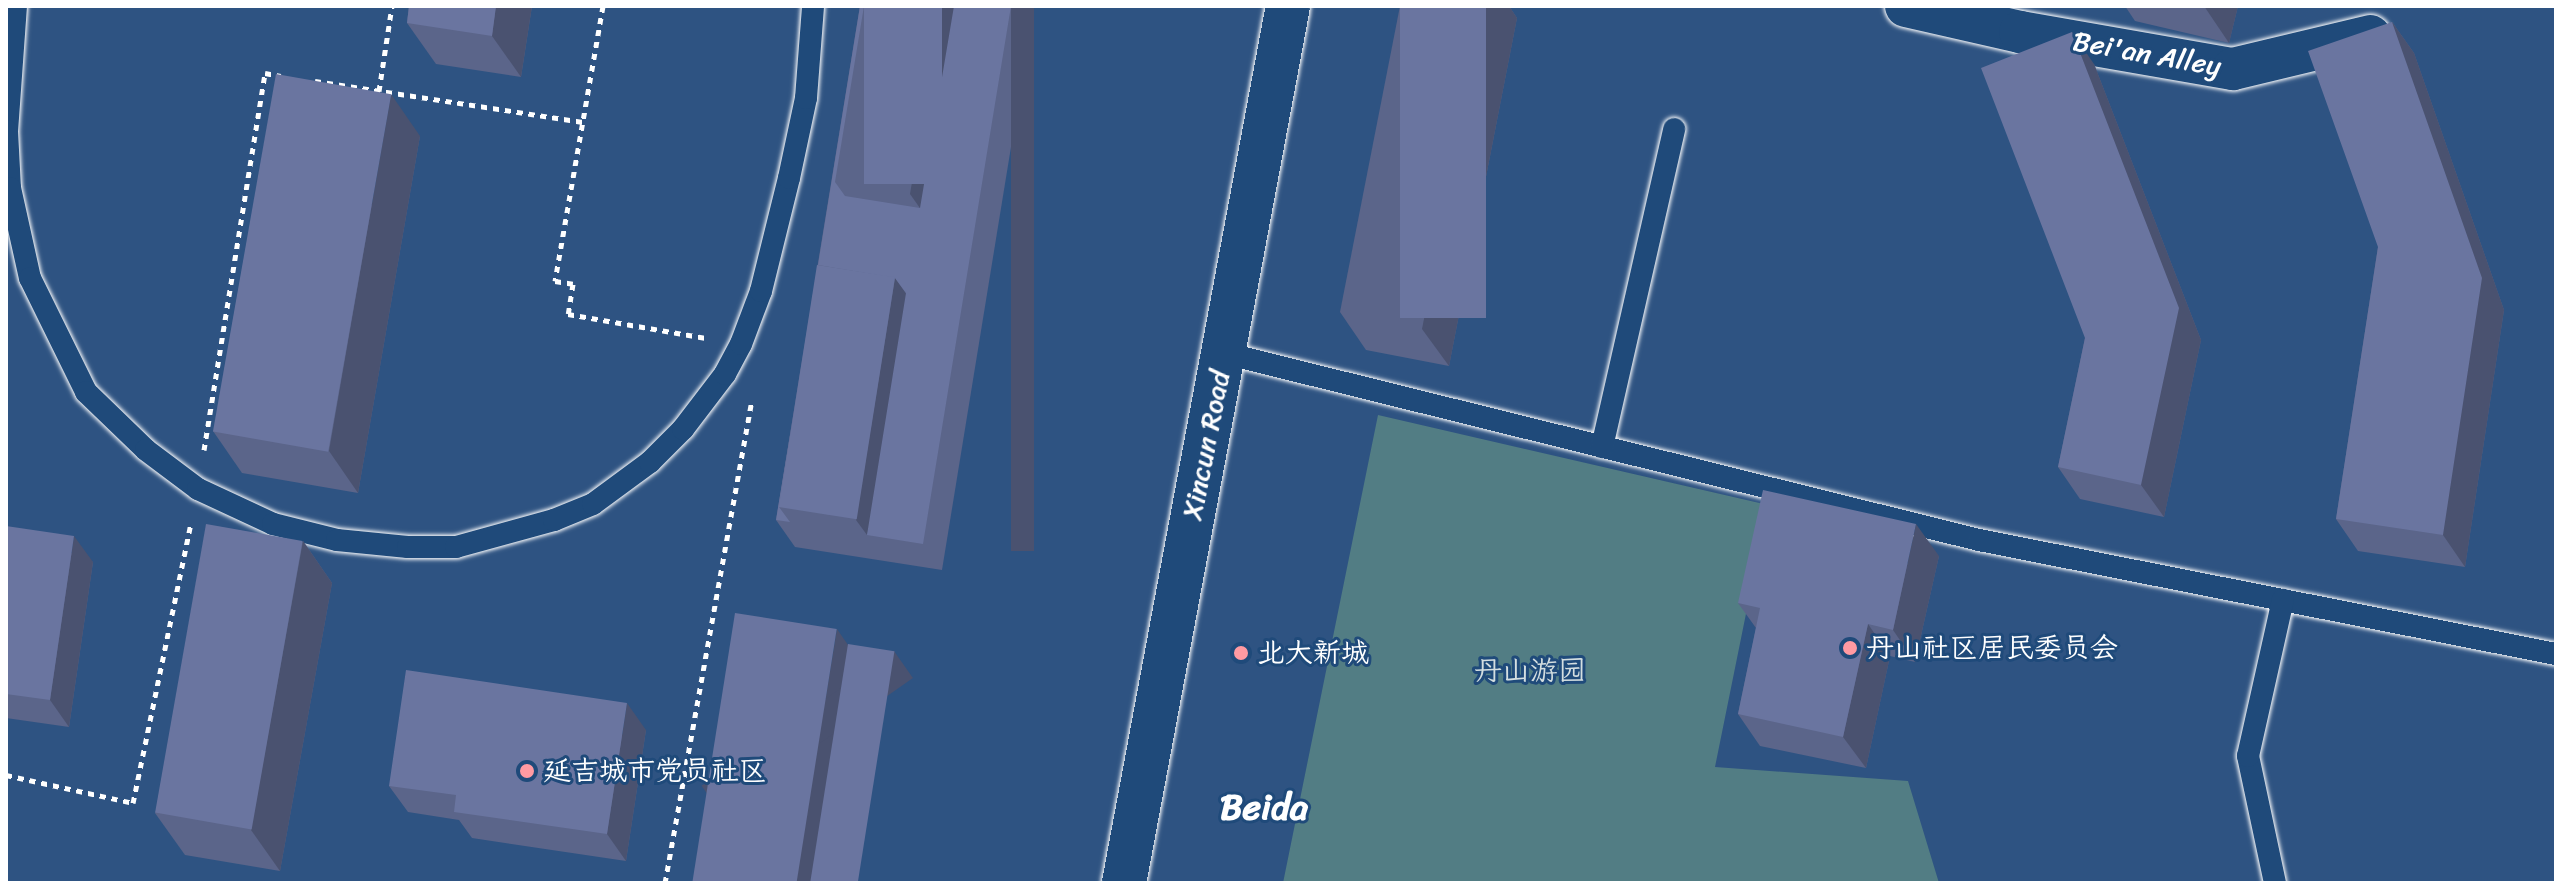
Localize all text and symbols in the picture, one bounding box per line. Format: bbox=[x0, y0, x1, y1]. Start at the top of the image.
street label: Bei'an Alley bbox=[2070, 24, 2224, 84]
street label: Xincun Road bbox=[1175, 368, 1237, 522]
place label: 丹山社区居民委员会 bbox=[1866, 631, 2118, 665]
place label: 北大新城 bbox=[1257, 636, 1369, 670]
marker: 丹山社区居民委员会 bbox=[1841, 639, 1859, 657]
marker: 北大新城 bbox=[1232, 644, 1250, 662]
park label: 丹山游园 bbox=[1474, 654, 1586, 688]
place label: 延吉城市党员社区 bbox=[543, 754, 767, 788]
marker: 延吉城市党员社区 bbox=[518, 762, 536, 780]
district label: Beida bbox=[1220, 786, 1308, 830]

